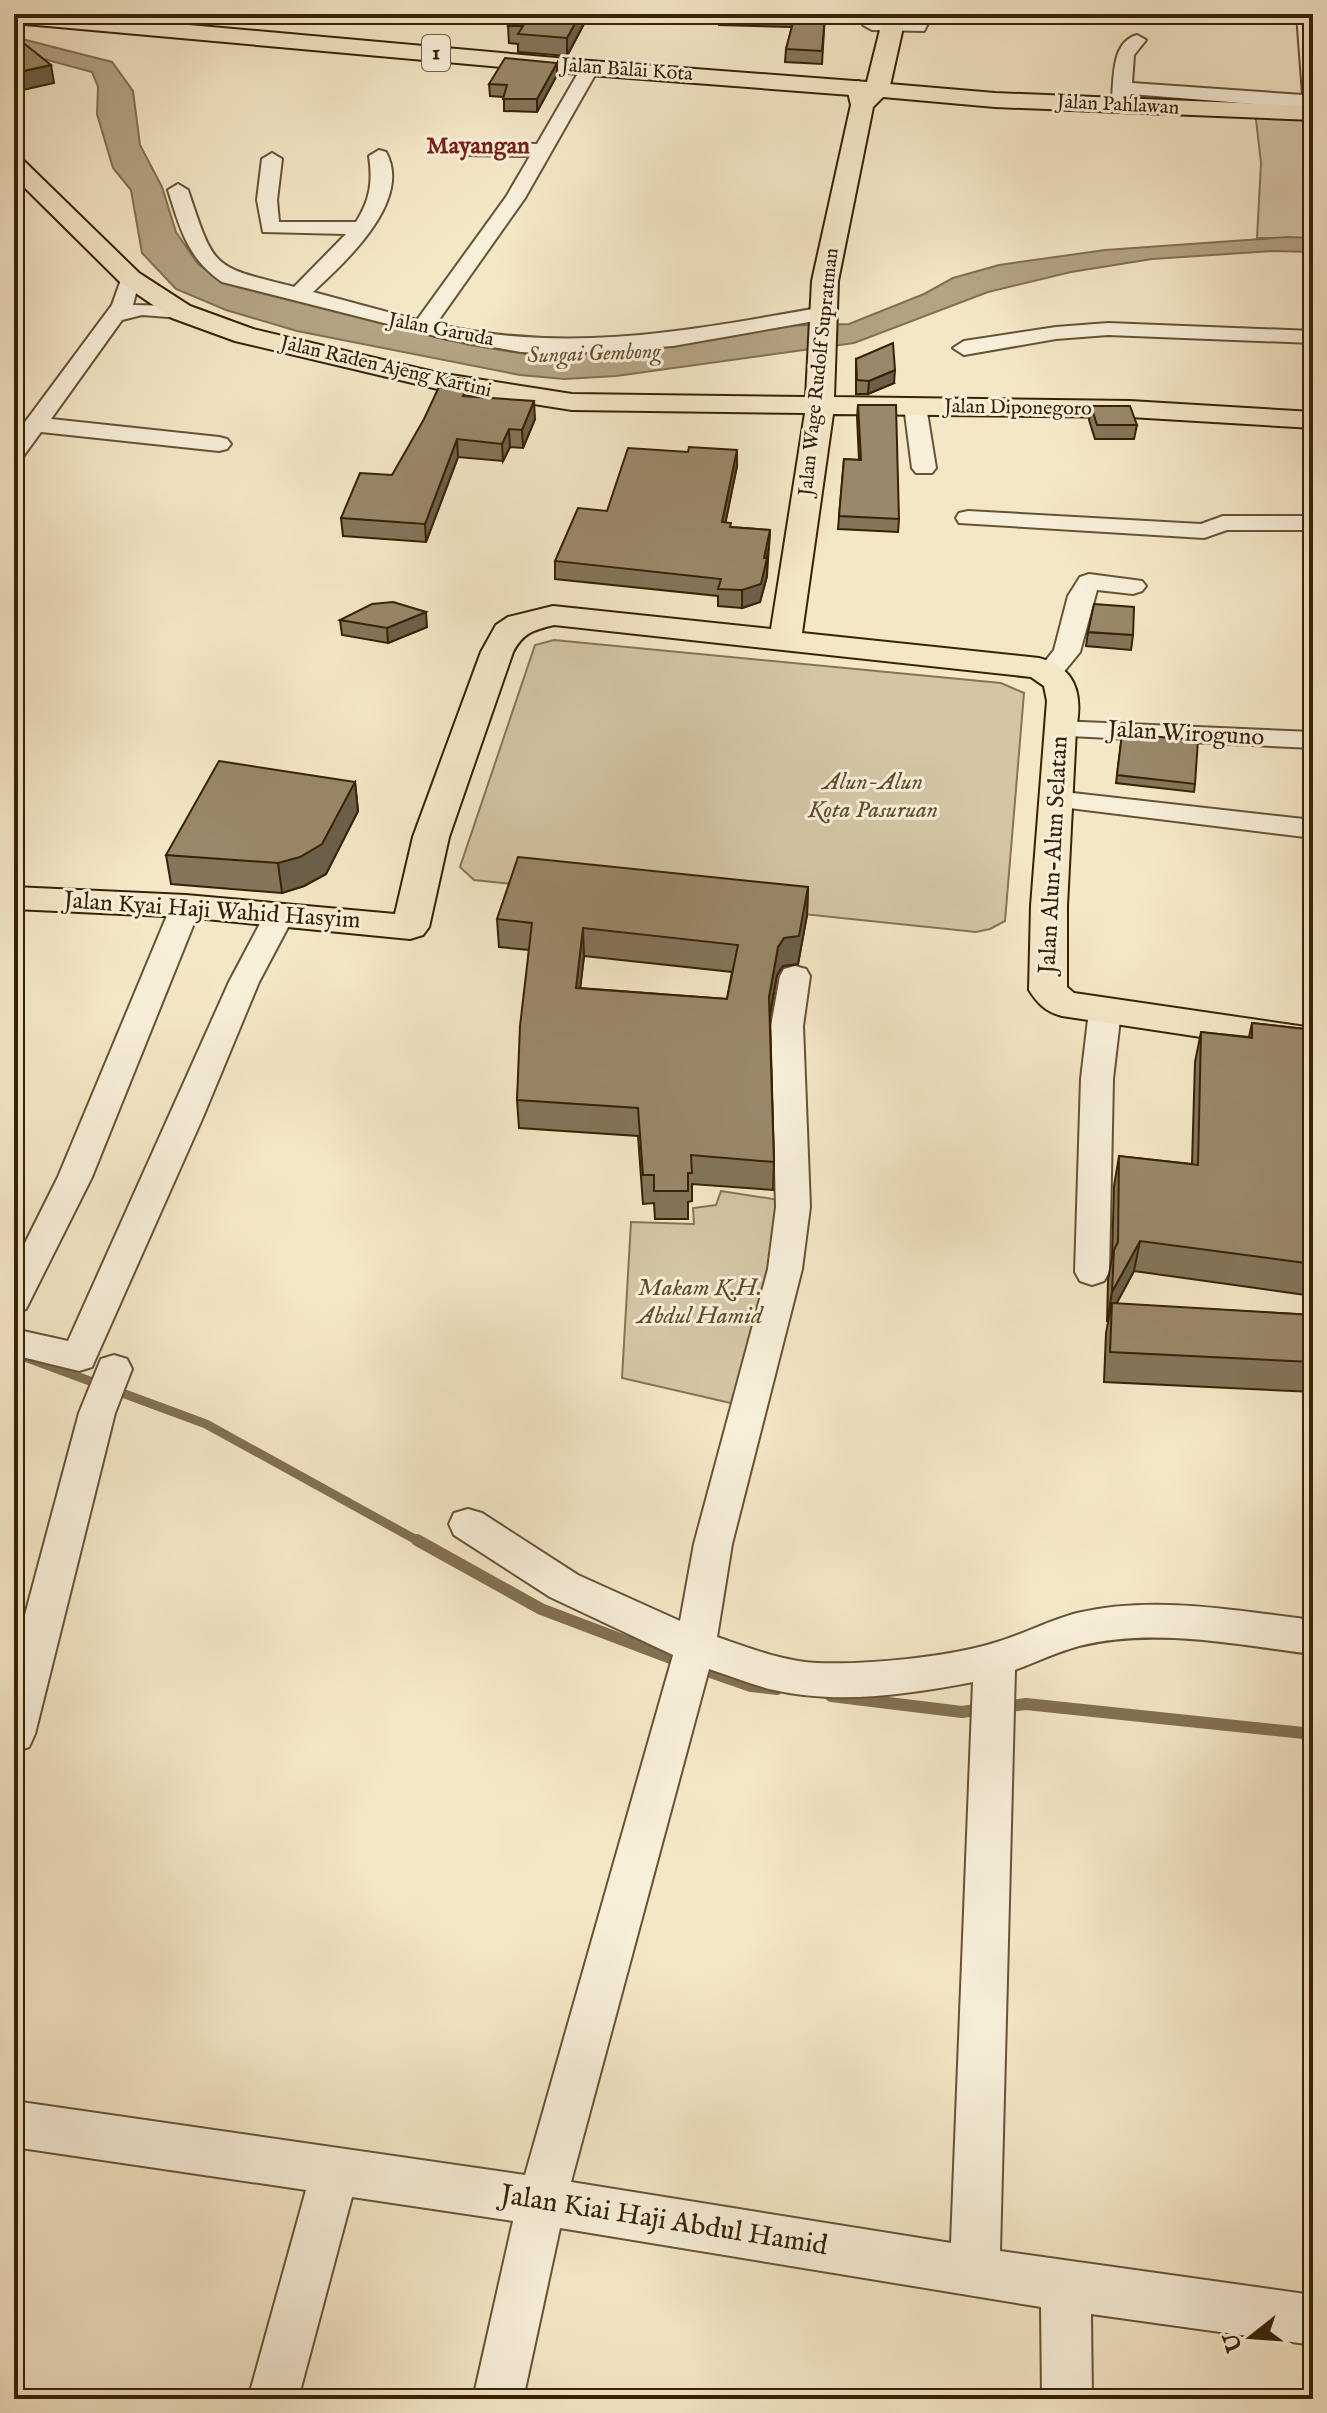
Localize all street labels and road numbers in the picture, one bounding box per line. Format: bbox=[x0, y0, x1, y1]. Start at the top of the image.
road number: 1 bbox=[422, 35, 450, 71]
street label: Jalan Balai Kota bbox=[558, 53, 694, 87]
street label: Jalan Pahlawan bbox=[1054, 89, 1180, 121]
street label: Jalan Wage Rudolf Supratman bbox=[793, 246, 844, 499]
street label: Jalan Garuda bbox=[384, 307, 496, 353]
street label: Jalan Raden Ajeng Kartini bbox=[276, 330, 494, 403]
street label: Jalan Diponegoro bbox=[942, 394, 1092, 422]
street label: Jalan Wiroguno bbox=[1104, 714, 1265, 754]
street label: Jalan Alun-Alun Selatan bbox=[1032, 735, 1076, 978]
street label: Jalan Kyai Haji Wahid Hasyim bbox=[60, 885, 361, 937]
street label: Jalan Kiai Haji Abdul Hamid bbox=[495, 2177, 830, 2264]

